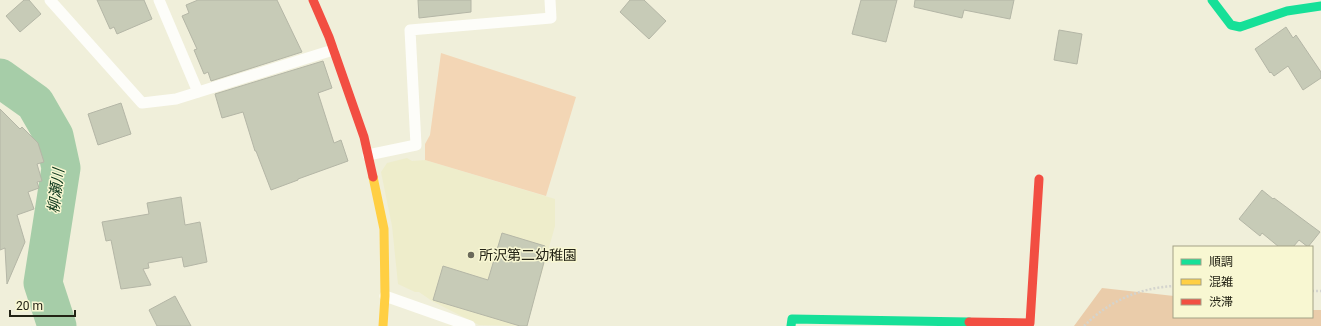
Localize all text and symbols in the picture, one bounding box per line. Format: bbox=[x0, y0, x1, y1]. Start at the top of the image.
water label: 柳瀬川 bbox=[44, 166, 68, 214]
legend bbox=[1173, 246, 1313, 318]
place label: 所沢第二幼稚園 bbox=[479, 247, 577, 263]
marker: 所沢第二幼稚園 bbox=[466, 250, 476, 260]
text: 順調 bbox=[1209, 255, 1233, 269]
text: 混雑 bbox=[1209, 275, 1233, 289]
scale bar bbox=[10, 292, 75, 318]
text: 渋滞 bbox=[1209, 295, 1233, 309]
text: 20 m bbox=[16, 299, 43, 313]

